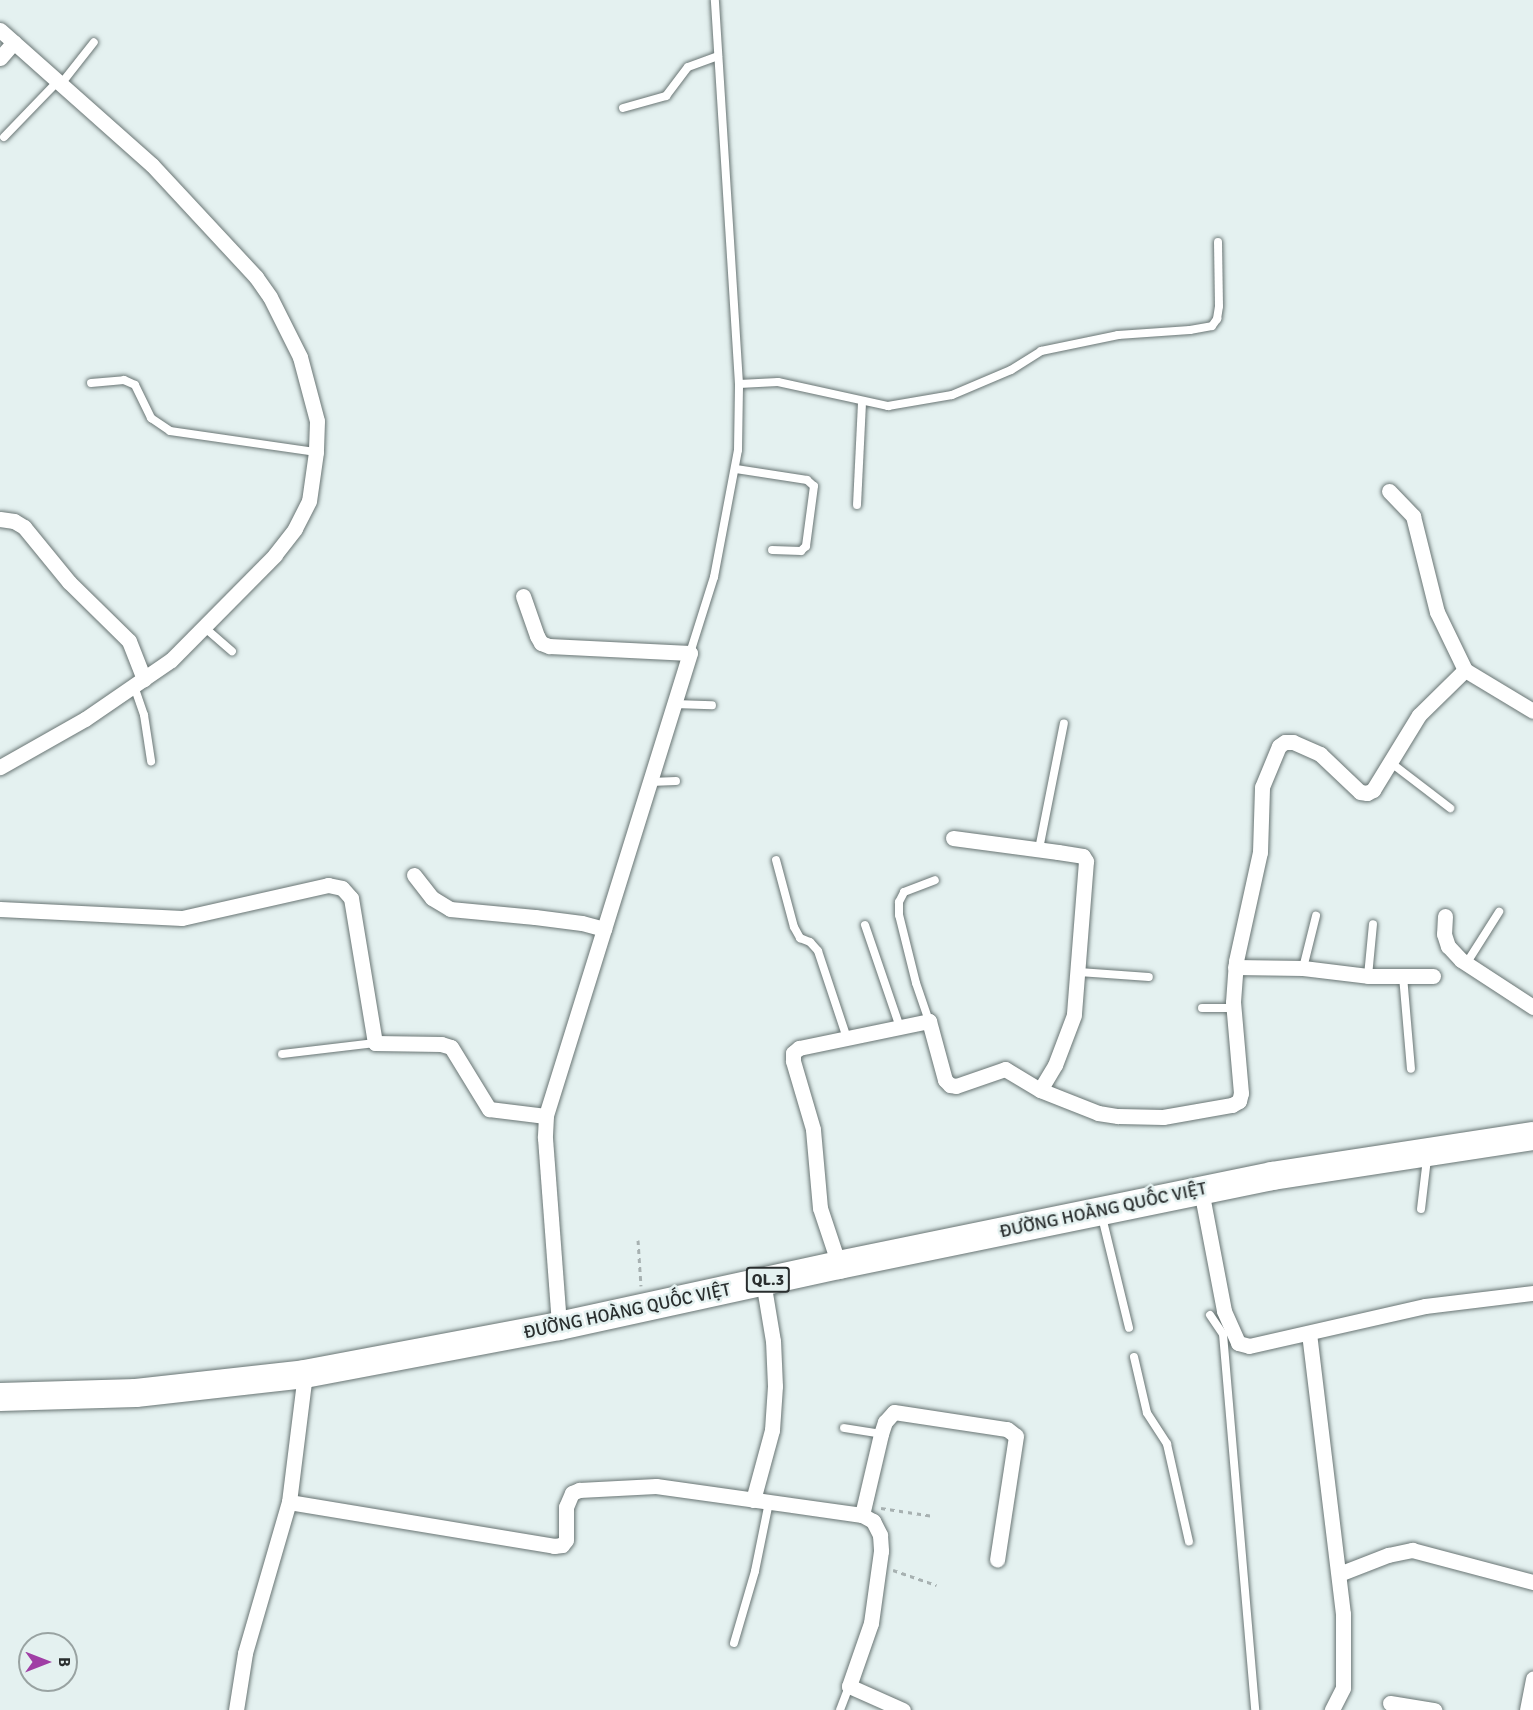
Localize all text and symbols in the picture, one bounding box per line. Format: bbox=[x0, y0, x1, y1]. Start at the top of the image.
street label: ĐƯỜNG HOÀNG QUỐC VIỆT bbox=[998, 1177, 1208, 1243]
road number: QL.3 bbox=[746, 1267, 790, 1293]
street label: ĐƯỜNG HOÀNG QUỐC VIỆT bbox=[522, 1278, 732, 1344]
north arrow bbox=[18, 1632, 78, 1692]
text: B bbox=[54, 1657, 74, 1667]

